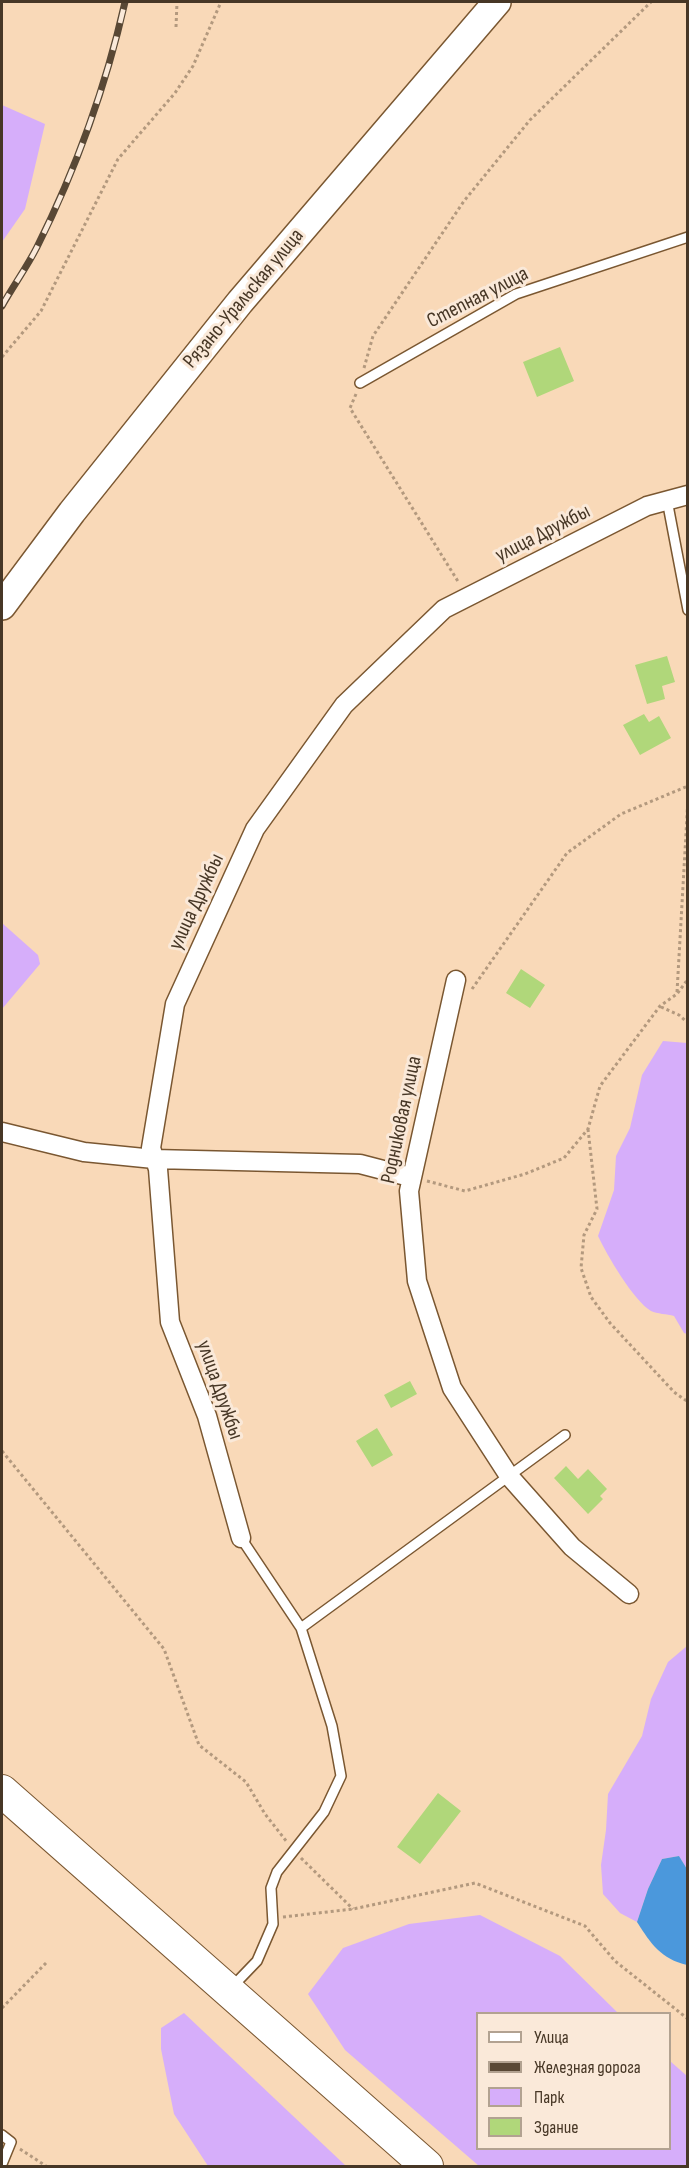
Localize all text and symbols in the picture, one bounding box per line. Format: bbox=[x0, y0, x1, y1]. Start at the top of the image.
street label: Рязано-Уральская улица bbox=[178, 224, 310, 374]
street label: Степная улица bbox=[423, 262, 533, 334]
street label: улица Дружбы bbox=[491, 499, 595, 569]
street label: улица Дружбы bbox=[164, 850, 230, 954]
street label: Родниковая улица bbox=[376, 1054, 428, 1186]
street label: улица Дружбы bbox=[190, 1337, 248, 1443]
legend bbox=[476, 2012, 671, 2150]
text: Улица bbox=[534, 2027, 569, 2048]
text: Железная дорога bbox=[534, 2057, 641, 2078]
text: Парк bbox=[534, 2087, 564, 2108]
text: Здание bbox=[534, 2117, 579, 2138]

